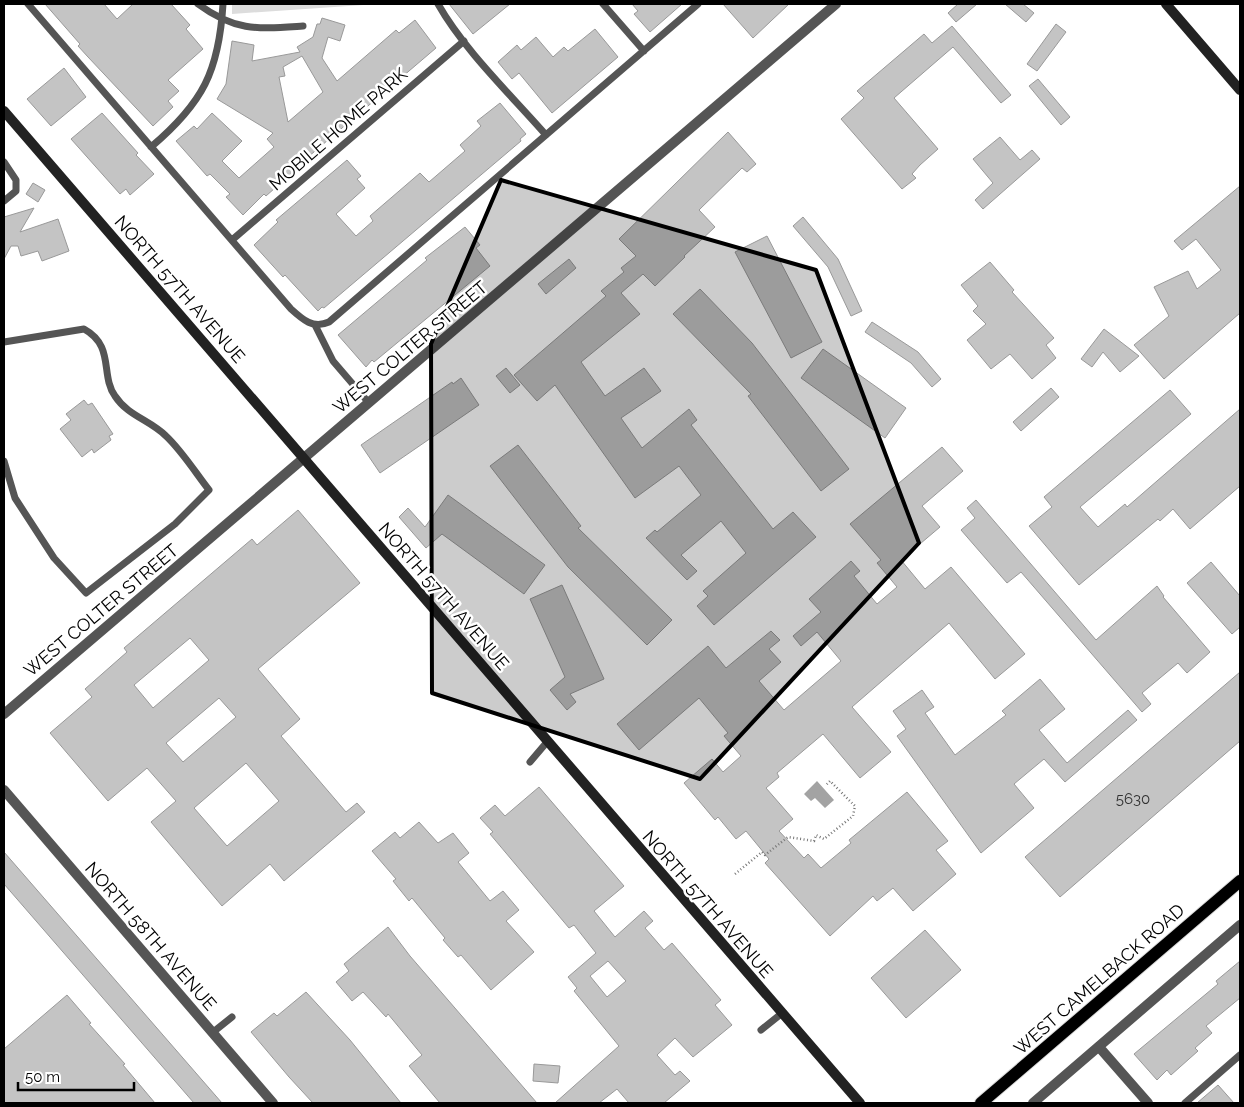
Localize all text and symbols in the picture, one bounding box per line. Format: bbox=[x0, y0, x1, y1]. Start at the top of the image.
street label: MOBILE HOME PARK bbox=[265, 63, 412, 195]
street label: NORTH 57TH AVENUE bbox=[110, 211, 250, 367]
street label: WEST COLTER STREET bbox=[329, 276, 491, 418]
street label: NORTH 57TH AVENUE bbox=[374, 518, 514, 674]
street label: WEST COLTER STREET bbox=[20, 539, 182, 681]
house number: 5630 bbox=[1116, 790, 1150, 808]
street label: NORTH 57TH AVENUE bbox=[638, 826, 778, 982]
street label: NORTH 58TH AVENUE bbox=[81, 858, 221, 1014]
street label: WEST CAMELBACK ROAD bbox=[1010, 899, 1189, 1059]
scale bar bbox=[18, 1060, 134, 1092]
text: 50 m bbox=[25, 1068, 60, 1086]

